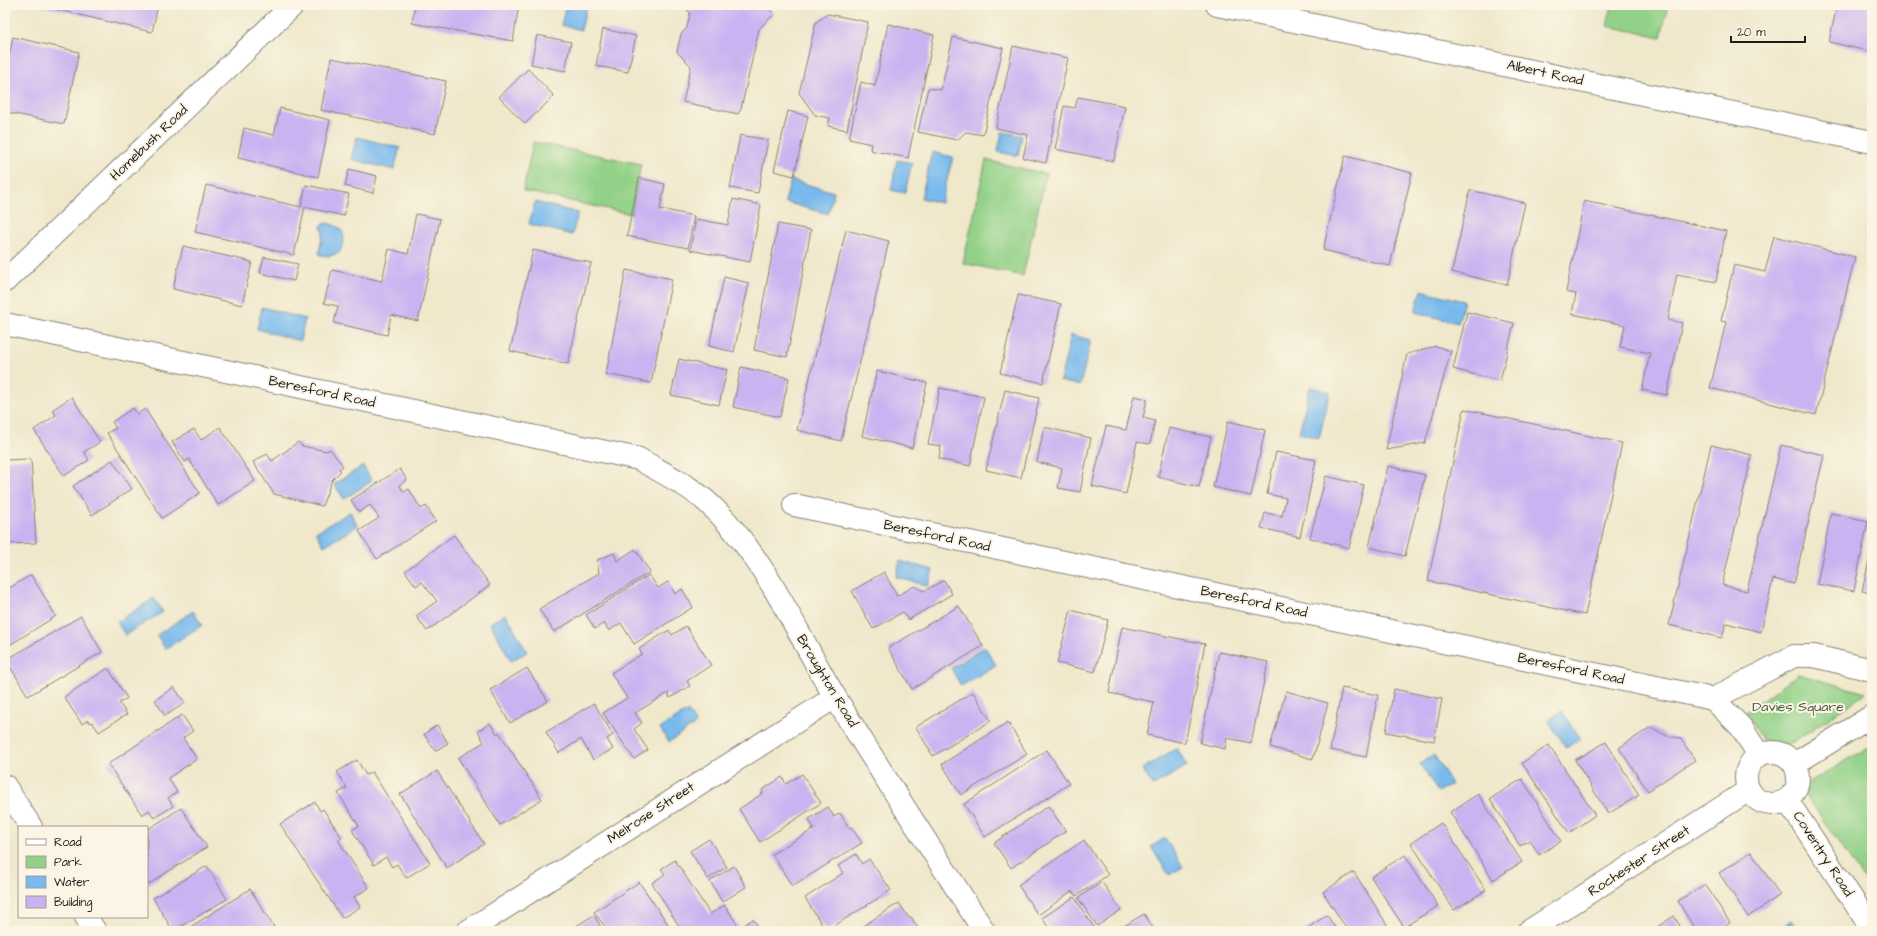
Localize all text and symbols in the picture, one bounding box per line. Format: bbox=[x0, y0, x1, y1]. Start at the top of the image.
scale bar bbox=[1731, 18, 1805, 44]
text: 20 m bbox=[1737, 24, 1766, 41]
street label: Albert Road bbox=[1505, 55, 1585, 91]
street label: Homebush Road bbox=[106, 101, 192, 185]
street label: Beresford Road bbox=[267, 371, 377, 413]
street label: Beresford Road bbox=[882, 515, 992, 557]
street label: Beresford Road bbox=[1199, 581, 1309, 623]
street label: Broughton Road bbox=[791, 631, 863, 731]
street label: Beresford Road bbox=[1516, 648, 1626, 690]
park label: Davies Square bbox=[1752, 697, 1844, 717]
street label: Melrose Street bbox=[603, 777, 699, 849]
street label: Coventry Road bbox=[1788, 807, 1858, 901]
street label: Rochester Street bbox=[1584, 820, 1694, 902]
legend bbox=[18, 826, 148, 918]
text: Road bbox=[54, 834, 82, 851]
text: Park bbox=[54, 854, 82, 871]
text: Water bbox=[54, 874, 90, 891]
text: Building bbox=[54, 894, 92, 912]

